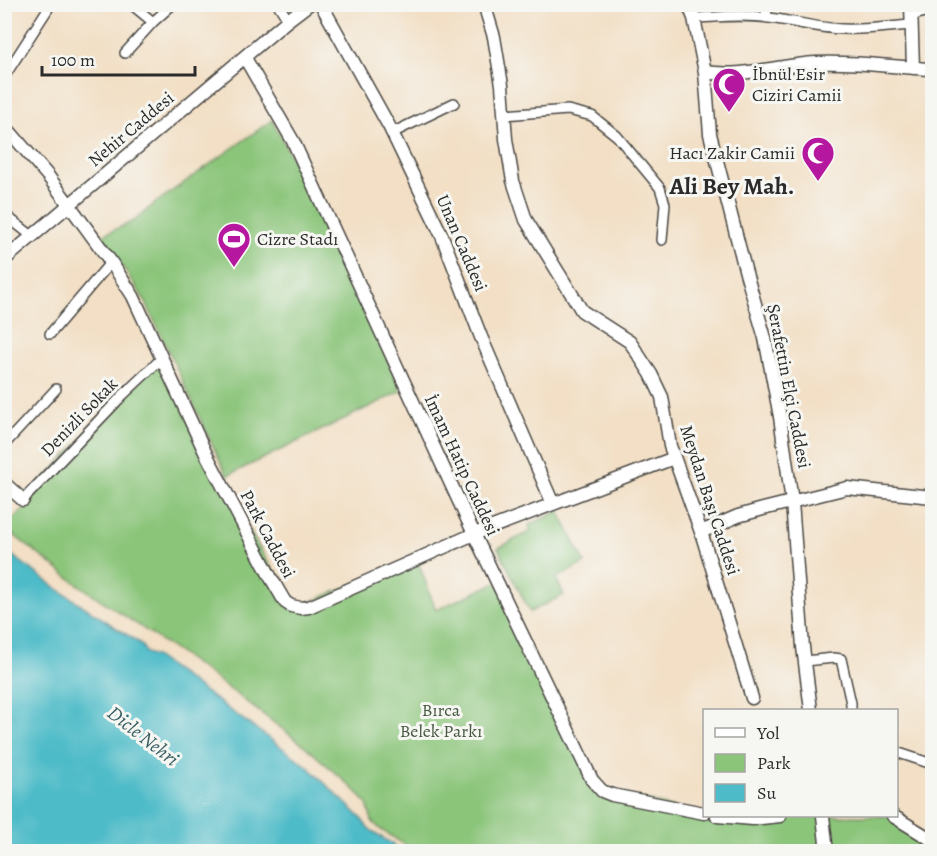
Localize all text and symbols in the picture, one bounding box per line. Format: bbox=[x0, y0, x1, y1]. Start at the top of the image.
scale bar bbox=[42, 39, 195, 77]
text: 100 m bbox=[51, 48, 95, 72]
place label: İbnül Esir Ciziri Camii bbox=[752, 62, 842, 107]
mosque icon: İbnül Esir Ciziri Camii bbox=[711, 66, 747, 113]
street label: Nehir Caddesi bbox=[83, 86, 179, 172]
mosque icon: Hacı Zakir Camii bbox=[800, 135, 836, 182]
place label: Hacı Zakir Camii bbox=[669, 141, 795, 165]
district label: Ali Bey Mah. bbox=[669, 170, 794, 202]
street label: Unan Caddesi bbox=[431, 191, 493, 295]
sports icon: Cizre Stadı bbox=[216, 221, 252, 268]
place label: Cizre Stadı bbox=[257, 227, 338, 251]
street label: Şerafettin Elçi Caddesi bbox=[761, 302, 817, 470]
street label: Denizli Sokak bbox=[35, 372, 123, 462]
street label: İmam Hatip Caddesi bbox=[419, 390, 505, 540]
street label: Meydan Başı Caddesi bbox=[674, 422, 746, 578]
street label: Park Caddesi bbox=[235, 486, 301, 582]
park label: Bırca Belek Parkı bbox=[400, 698, 482, 743]
water label: Dicle Nehri bbox=[102, 700, 184, 772]
legend bbox=[703, 709, 898, 817]
text: Yol bbox=[756, 721, 780, 745]
text: Park bbox=[757, 751, 791, 775]
text: Su bbox=[757, 781, 777, 805]

